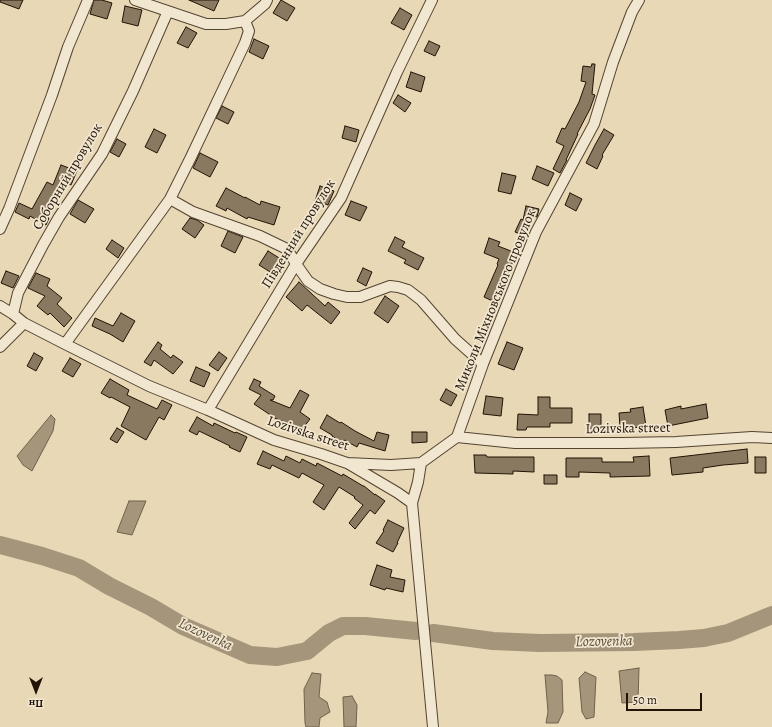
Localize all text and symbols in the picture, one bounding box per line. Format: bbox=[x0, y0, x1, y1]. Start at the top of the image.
street label: Соборний провулок bbox=[30, 121, 106, 233]
street label: Південний провулок bbox=[259, 176, 339, 292]
street label: Миколи Міхновського провулок bbox=[452, 206, 540, 394]
street label: Lozivska street bbox=[265, 413, 351, 455]
street label: Lozivska street bbox=[585, 420, 671, 438]
water label: Lozovenka bbox=[175, 615, 235, 655]
water label: Lozovenka bbox=[575, 633, 633, 651]
north arrow bbox=[16, 671, 56, 711]
scale bar bbox=[628, 685, 704, 711]
text: 50 m bbox=[633, 692, 657, 708]
text: Пн bbox=[29, 696, 43, 711]

